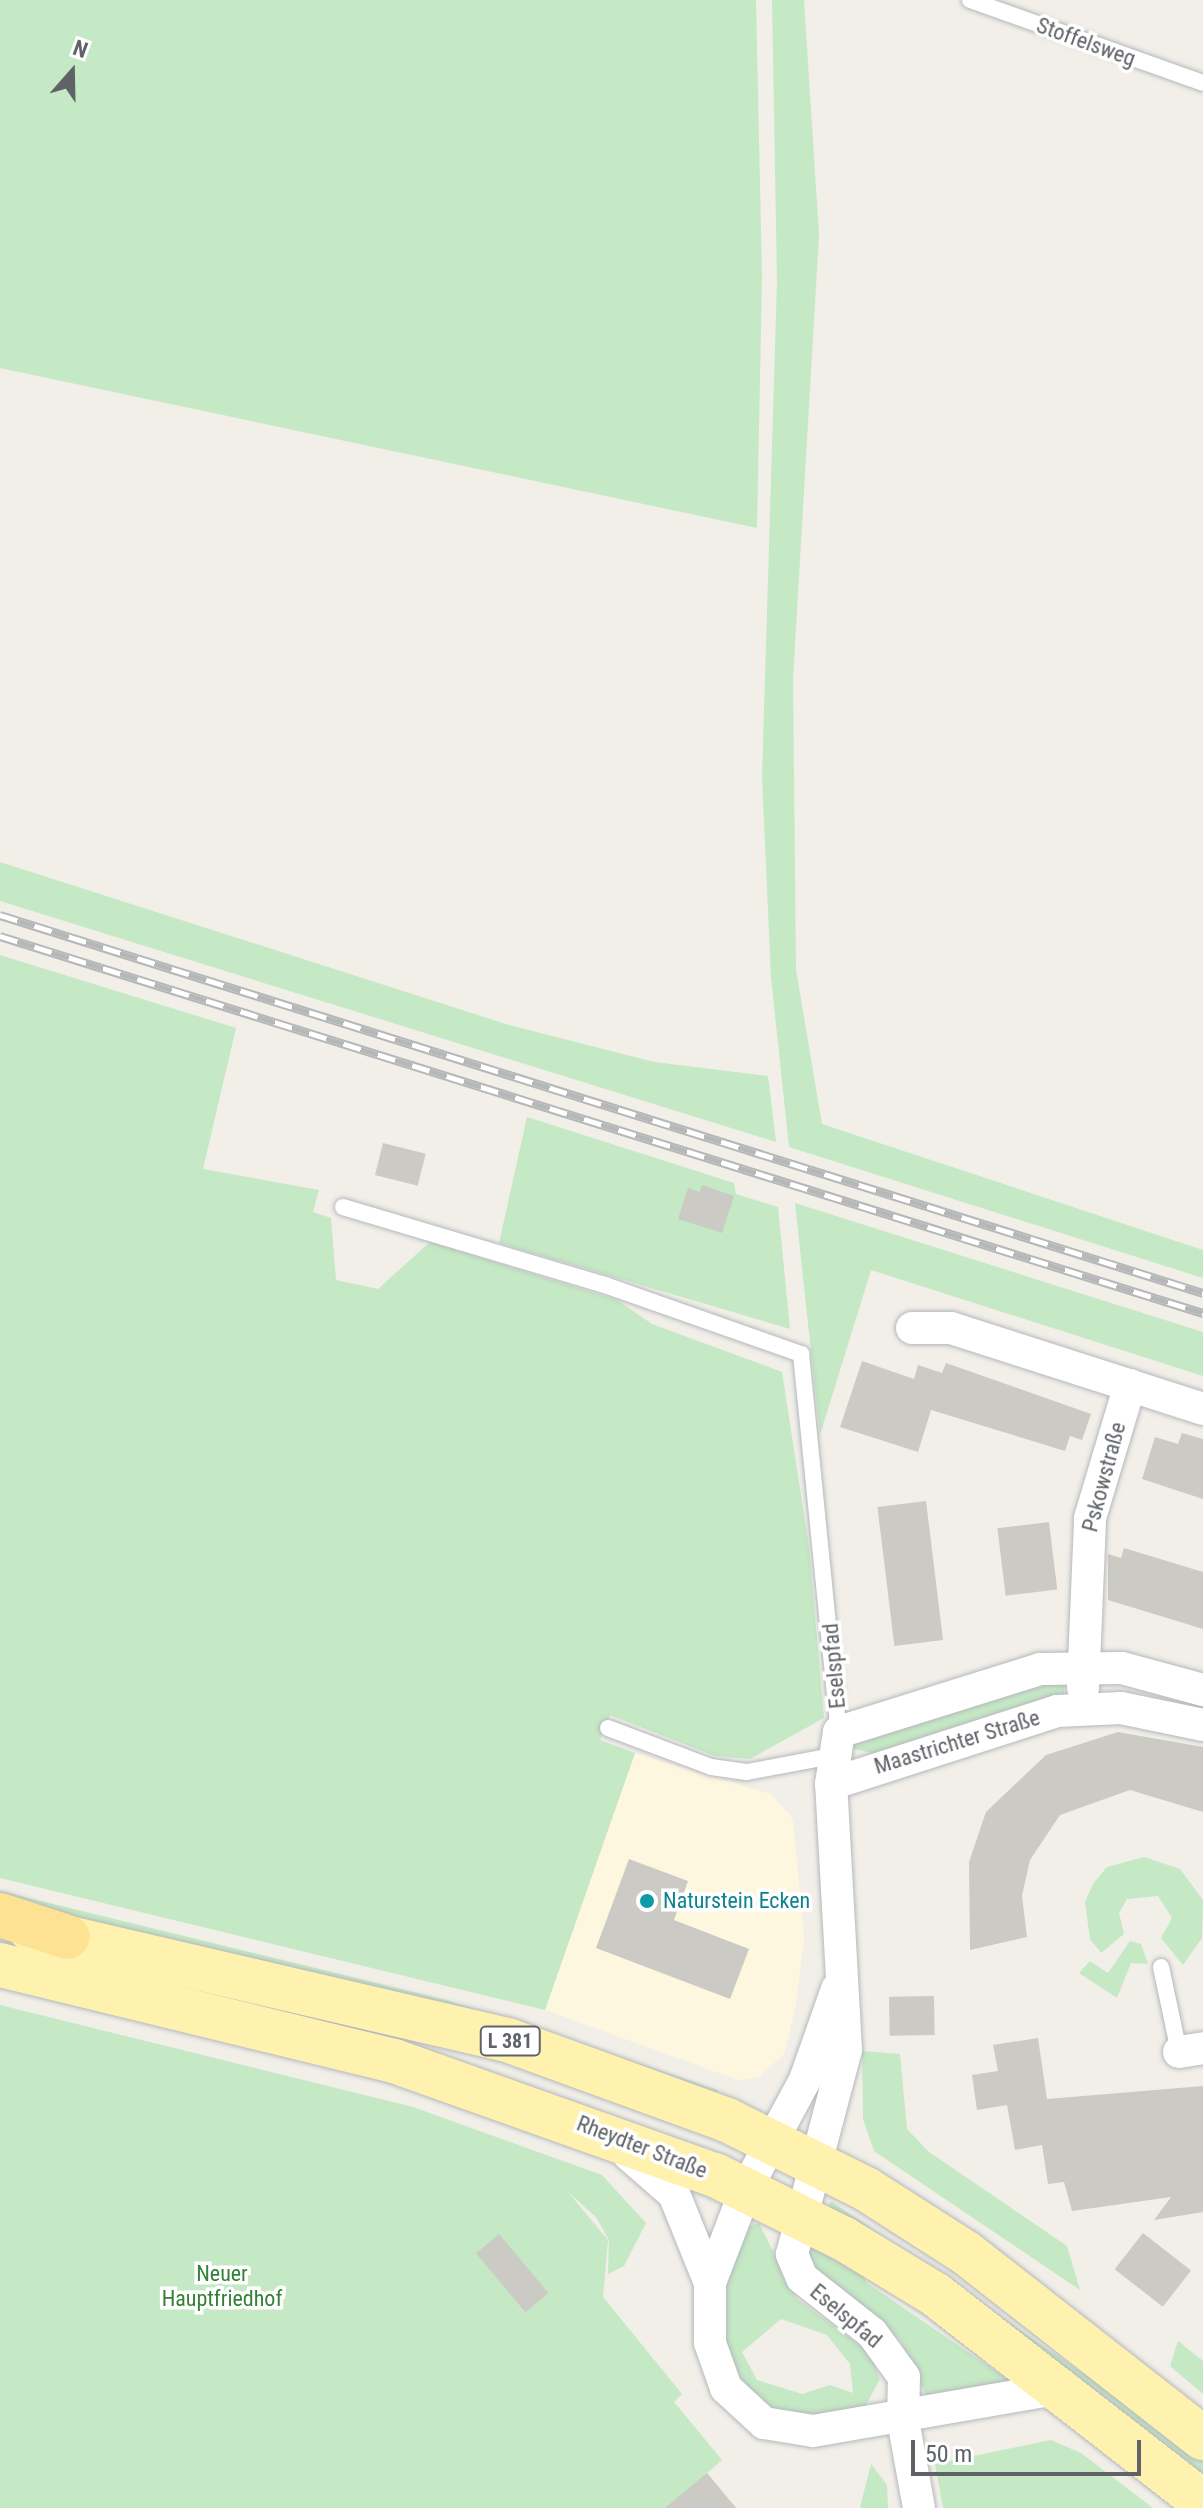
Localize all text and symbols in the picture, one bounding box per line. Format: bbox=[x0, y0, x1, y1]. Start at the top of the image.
street label: Stoffelsweg bbox=[1033, 12, 1139, 72]
north arrow bbox=[32, 32, 112, 112]
text: N bbox=[70, 35, 91, 63]
street label: Pskowstraße bbox=[1077, 1419, 1131, 1535]
street label: Eselspfad bbox=[817, 1622, 851, 1710]
street label: Maastrichter Straße bbox=[871, 1704, 1043, 1780]
place label: Naturstein Ecken bbox=[663, 1888, 810, 1914]
marker: Naturstein Ecken bbox=[638, 1892, 656, 1910]
road number: L 381 bbox=[478, 2025, 542, 2057]
street label: Rheydter Straße bbox=[573, 2110, 711, 2184]
park label: Neuer Hauptfriedhof bbox=[162, 2260, 282, 2312]
street label: Eselspfad bbox=[805, 2278, 887, 2354]
scale bar bbox=[915, 2424, 1145, 2474]
text: 50 m bbox=[925, 2440, 972, 2468]

